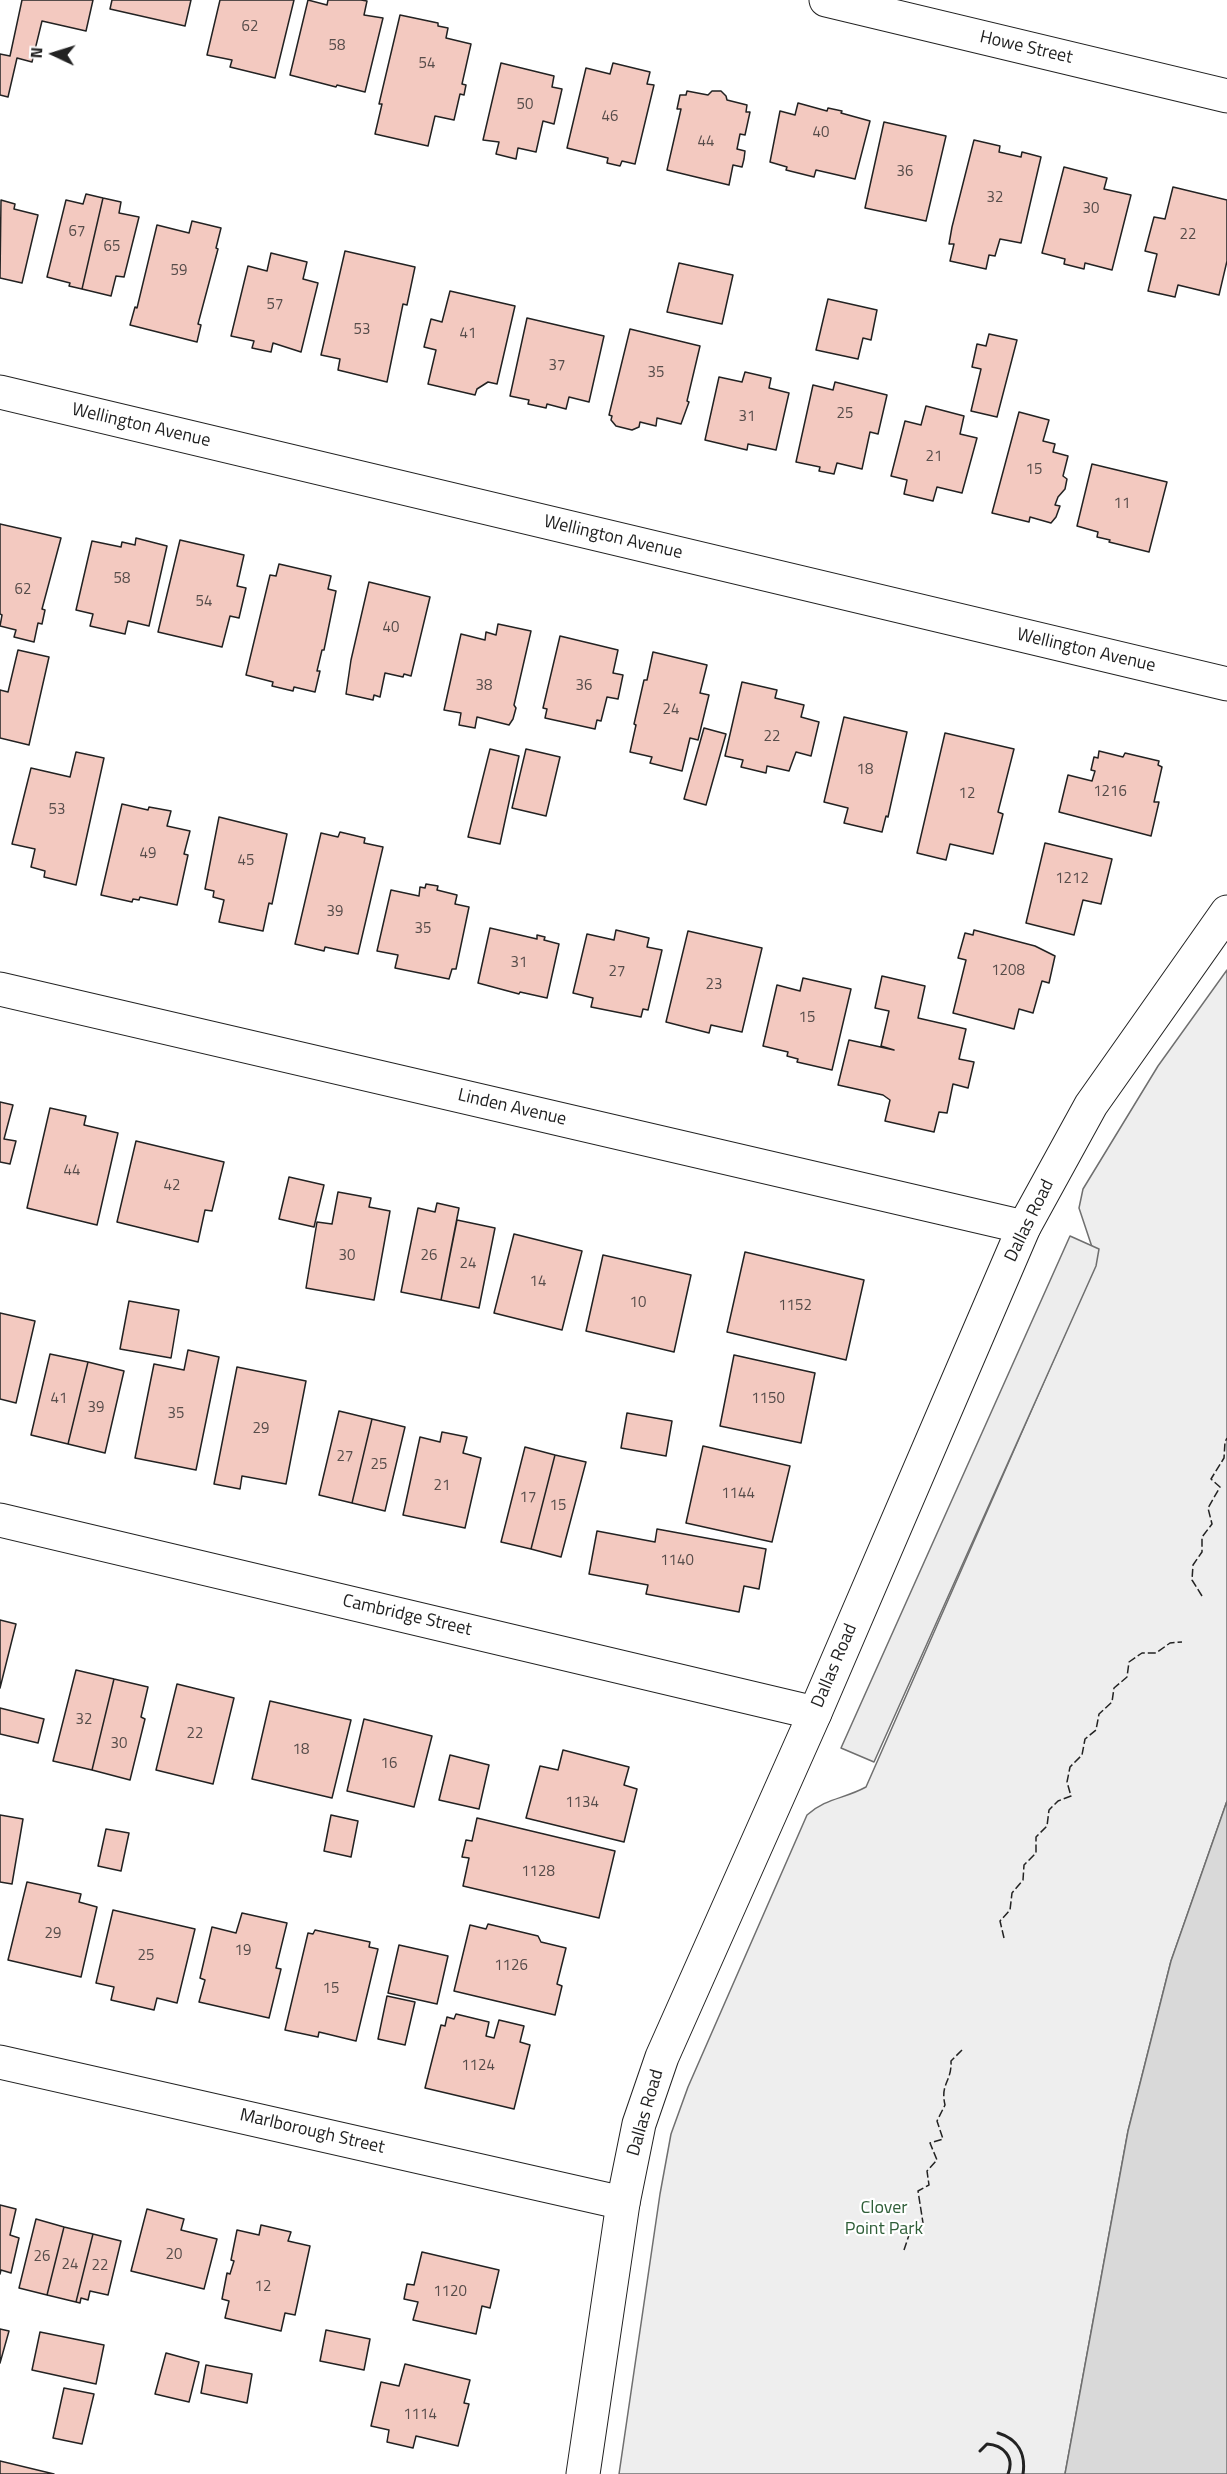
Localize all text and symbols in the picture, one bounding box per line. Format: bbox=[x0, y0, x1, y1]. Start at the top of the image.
house number: 62 bbox=[242, 18, 258, 36]
north arrow bbox=[24, 24, 84, 84]
street label: Howe Street bbox=[978, 27, 1074, 69]
house number: 58 bbox=[329, 37, 345, 55]
text: N bbox=[24, 46, 48, 59]
house number: 54 bbox=[419, 55, 435, 73]
house number: 50 bbox=[517, 96, 533, 114]
house number: 46 bbox=[602, 108, 618, 126]
house number: 40 bbox=[813, 124, 829, 142]
house number: 44 bbox=[698, 133, 714, 151]
house number: 36 bbox=[897, 163, 913, 181]
house number: 32 bbox=[987, 189, 1003, 207]
house number: 30 bbox=[1083, 200, 1099, 218]
house number: 67 bbox=[69, 223, 85, 241]
house number: 22 bbox=[1180, 226, 1196, 244]
house number: 65 bbox=[104, 238, 120, 256]
house number: 59 bbox=[171, 262, 187, 280]
house number: 57 bbox=[267, 296, 283, 314]
house number: 53 bbox=[354, 321, 370, 339]
house number: 41 bbox=[460, 325, 476, 343]
house number: 37 bbox=[549, 357, 565, 375]
house number: 35 bbox=[648, 364, 664, 382]
street label: Wellington Avenue bbox=[70, 400, 212, 452]
house number: 25 bbox=[837, 405, 853, 423]
house number: 31 bbox=[739, 408, 755, 426]
house number: 21 bbox=[926, 448, 942, 466]
house number: 15 bbox=[1026, 461, 1042, 479]
house number: 11 bbox=[1114, 495, 1130, 513]
street label: Wellington Avenue bbox=[542, 512, 684, 564]
house number: 58 bbox=[114, 570, 130, 588]
house number: 62 bbox=[15, 581, 31, 599]
house number: 54 bbox=[196, 593, 212, 611]
house number: 40 bbox=[383, 619, 399, 637]
street label: Wellington Avenue bbox=[1015, 625, 1157, 677]
house number: 38 bbox=[476, 677, 492, 695]
house number: 36 bbox=[576, 677, 592, 695]
house number: 24 bbox=[663, 701, 679, 719]
house number: 22 bbox=[764, 728, 780, 746]
house number: 18 bbox=[857, 761, 873, 779]
house number: 1216 bbox=[1093, 783, 1127, 801]
house number: 12 bbox=[959, 785, 975, 803]
house number: 53 bbox=[49, 801, 65, 819]
house number: 49 bbox=[140, 845, 156, 863]
house number: 45 bbox=[238, 852, 254, 870]
house number: 1212 bbox=[1055, 870, 1089, 888]
house number: 39 bbox=[327, 903, 343, 921]
house number: 35 bbox=[415, 920, 431, 938]
house number: 31 bbox=[511, 954, 527, 972]
house number: 1208 bbox=[991, 962, 1025, 980]
house number: 27 bbox=[609, 963, 625, 981]
house number: 23 bbox=[706, 976, 722, 994]
house number: 15 bbox=[799, 1009, 815, 1027]
street label: Linden Avenue bbox=[456, 1085, 568, 1131]
house number: 44 bbox=[64, 1162, 80, 1180]
street label: Dallas Road bbox=[1001, 1176, 1059, 1266]
house number: 42 bbox=[164, 1177, 180, 1195]
house number: 30 bbox=[339, 1247, 355, 1265]
house number: 26 bbox=[421, 1247, 437, 1265]
house number: 24 bbox=[460, 1255, 476, 1273]
house number: 14 bbox=[530, 1273, 546, 1291]
house number: 10 bbox=[630, 1294, 646, 1312]
house number: 1152 bbox=[778, 1297, 812, 1315]
house number: 41 bbox=[51, 1390, 67, 1408]
house number: 1150 bbox=[751, 1390, 785, 1408]
house number: 39 bbox=[88, 1399, 104, 1417]
house number: 35 bbox=[168, 1405, 184, 1423]
house number: 29 bbox=[253, 1420, 269, 1438]
house number: 27 bbox=[337, 1448, 353, 1466]
house number: 25 bbox=[371, 1456, 387, 1474]
house number: 21 bbox=[434, 1477, 450, 1495]
house number: 1144 bbox=[721, 1485, 755, 1503]
house number: 17 bbox=[520, 1489, 536, 1507]
house number: 15 bbox=[550, 1497, 566, 1515]
house number: 1140 bbox=[660, 1552, 694, 1570]
street label: Cambridge Street bbox=[340, 1591, 474, 1641]
street label: Dallas Road bbox=[808, 1621, 862, 1711]
house number: 32 bbox=[76, 1711, 92, 1729]
house number: 22 bbox=[187, 1725, 203, 1743]
house number: 30 bbox=[111, 1735, 127, 1753]
house number: 18 bbox=[293, 1741, 309, 1759]
house number: 16 bbox=[381, 1755, 397, 1773]
house number: 1134 bbox=[565, 1794, 599, 1812]
house number: 1128 bbox=[521, 1863, 555, 1881]
house number: 29 bbox=[45, 1925, 61, 1943]
house number: 19 bbox=[235, 1942, 251, 1960]
house number: 25 bbox=[138, 1947, 154, 1965]
house number: 1126 bbox=[494, 1957, 528, 1975]
house number: 15 bbox=[323, 1980, 339, 1998]
house number: 1124 bbox=[461, 2057, 495, 2075]
street label: Dallas Road bbox=[623, 2067, 669, 2159]
street label: Marlborough Street bbox=[238, 2105, 386, 2159]
park label: Clover Point Park bbox=[845, 2198, 923, 2240]
house number: 20 bbox=[166, 2246, 182, 2264]
house number: 26 bbox=[34, 2248, 50, 2266]
house number: 24 bbox=[62, 2256, 78, 2274]
house number: 22 bbox=[92, 2257, 108, 2275]
house number: 12 bbox=[255, 2278, 271, 2296]
house number: 1120 bbox=[433, 2283, 467, 2301]
house number: 1114 bbox=[403, 2406, 437, 2424]

